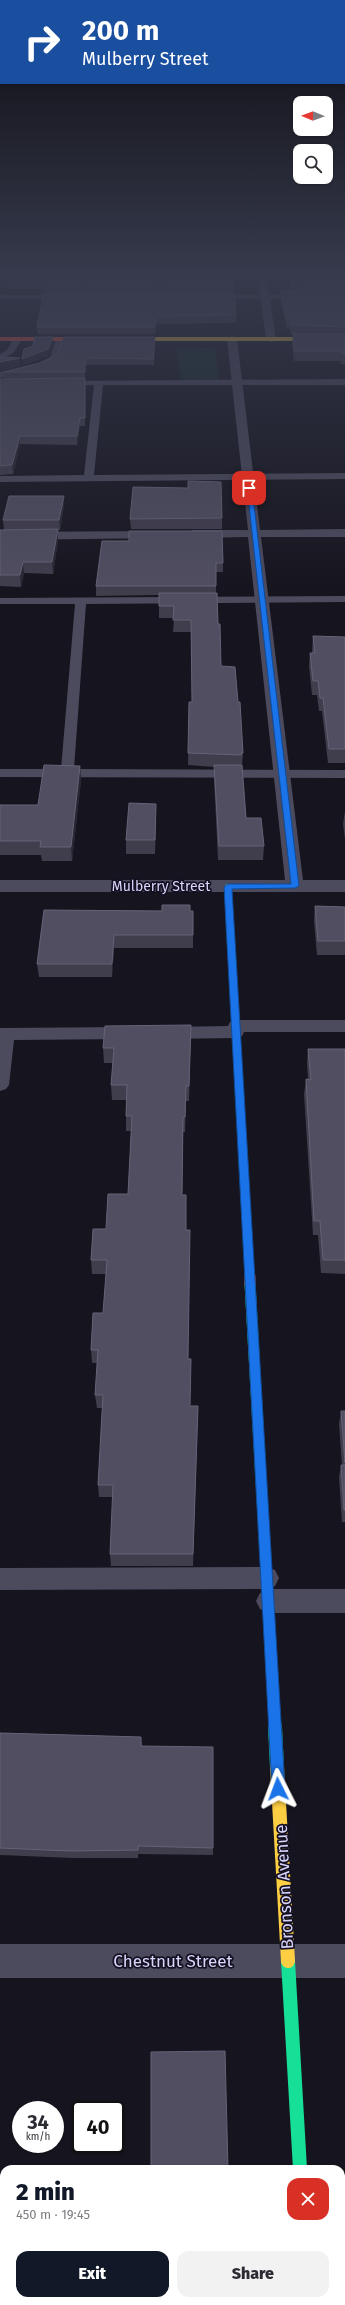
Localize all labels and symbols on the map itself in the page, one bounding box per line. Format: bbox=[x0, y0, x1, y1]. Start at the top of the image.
north arrow bbox=[293, 96, 333, 136]
pin bbox=[232, 471, 266, 505]
street label: Mulberry Street bbox=[112, 878, 211, 895]
position arrow bbox=[257, 1768, 299, 1810]
street label: Bronson Avenue bbox=[271, 1824, 298, 1950]
street label: Chestnut Street bbox=[113, 1951, 233, 1972]
speed limit sign: 40 bbox=[72, 2101, 124, 2153]

